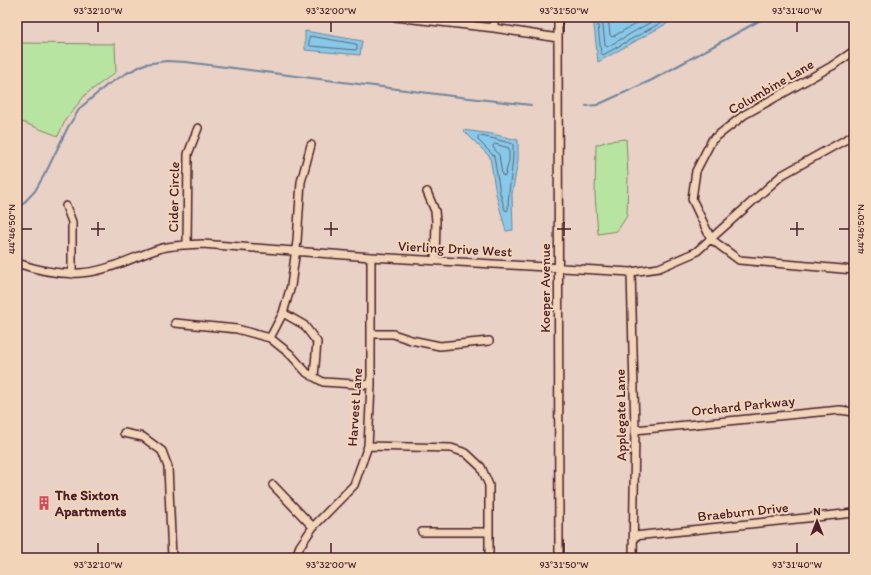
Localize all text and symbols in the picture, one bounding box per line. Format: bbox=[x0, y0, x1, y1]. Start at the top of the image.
text: 93°32'10"W bbox=[73, 4, 123, 17]
text: 93°32'00"W bbox=[306, 4, 357, 17]
text: 93°31'50"W bbox=[539, 4, 589, 17]
text: 93°31'40"W bbox=[772, 4, 822, 17]
street label: Columbine Lane bbox=[725, 56, 817, 118]
street label: Cider Circle bbox=[165, 161, 183, 233]
text: 44°46'50"N bbox=[5, 204, 18, 254]
text: 44°46'50"N bbox=[854, 204, 867, 254]
street label: Vierling Drive West bbox=[397, 238, 513, 260]
street label: Koeper Avenue bbox=[537, 243, 554, 333]
street label: Harvest Lane bbox=[344, 367, 366, 447]
street label: Applegate Lane bbox=[612, 368, 630, 461]
street label: Orchard Parkway bbox=[690, 392, 796, 420]
place label: The Sixton Apartments bbox=[54, 487, 127, 520]
building icon: The Sixton Apartments bbox=[36, 495, 52, 511]
street label: Braeburn Drive bbox=[697, 499, 790, 525]
north arrow bbox=[797, 501, 837, 541]
text: N bbox=[813, 505, 821, 518]
text: 93°32'10"W bbox=[73, 558, 123, 571]
text: 93°32'00"W bbox=[306, 558, 357, 571]
text: 93°31'50"W bbox=[539, 558, 589, 571]
text: 93°31'40"W bbox=[772, 558, 822, 571]

